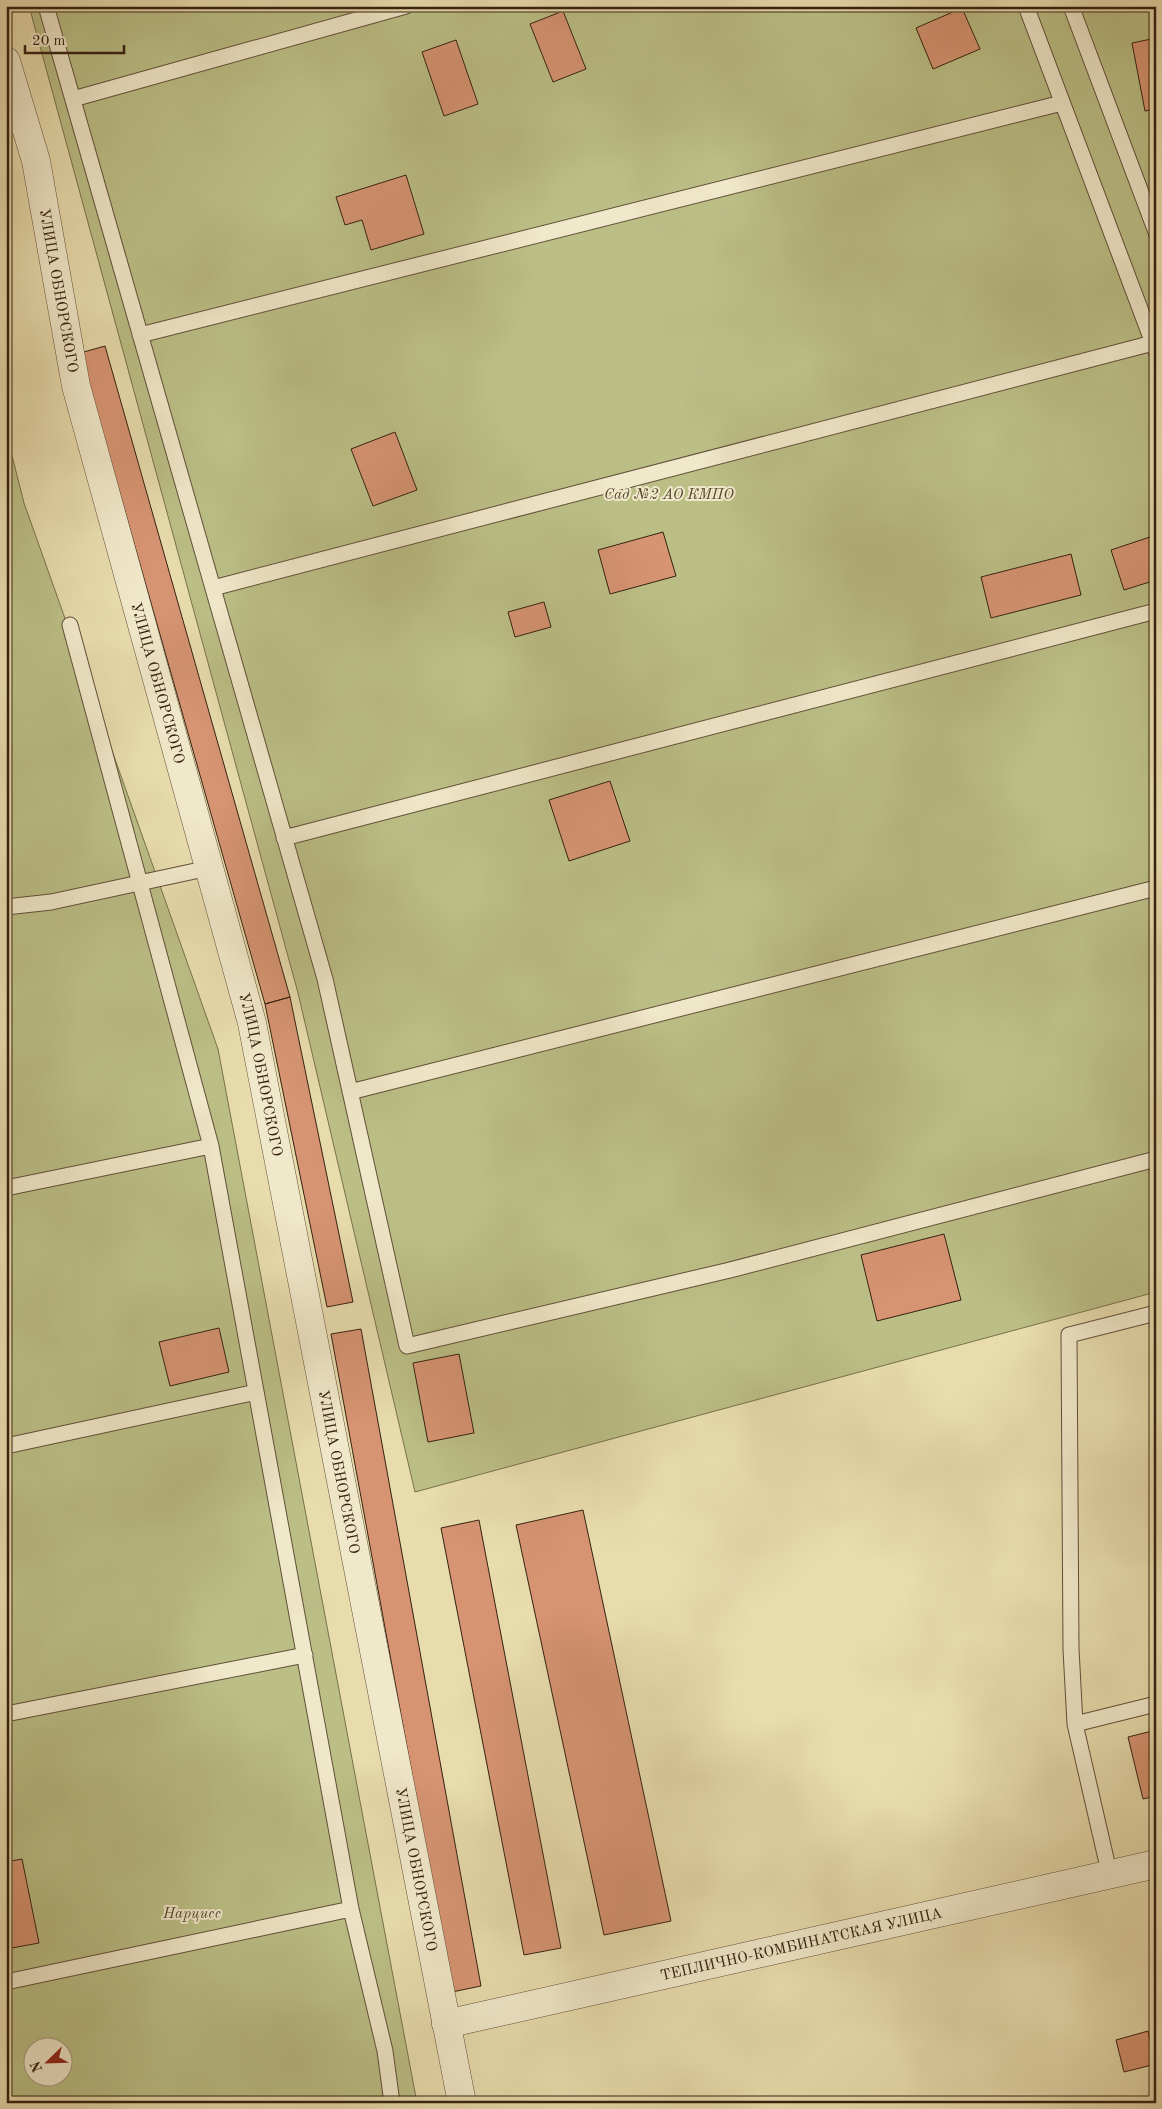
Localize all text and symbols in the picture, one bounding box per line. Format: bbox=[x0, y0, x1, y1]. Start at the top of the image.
scale bar bbox=[25, 22, 124, 54]
text: 20 m bbox=[32, 34, 66, 49]
street label: УЛИЦА ОБНОРСКОГО bbox=[36, 207, 80, 374]
park label: Сад №2 АО КМПО bbox=[604, 488, 734, 503]
street label: УЛИЦА ОБНОРСКОГО bbox=[127, 601, 186, 766]
street label: УЛИЦА ОБНОРСКОГО bbox=[235, 991, 284, 1158]
street label: УЛИЦА ОБНОРСКОГО bbox=[315, 1389, 361, 1555]
street label: УЛИЦА ОБНОРСКОГО bbox=[392, 1786, 438, 1953]
street label: ТЕПЛИЧНО-КОМБИНАТСКАЯ УЛИЦА bbox=[659, 1906, 944, 1984]
park label: Нарцисс bbox=[162, 1907, 221, 1922]
north arrow bbox=[22, 2036, 72, 2086]
text: N bbox=[28, 2059, 45, 2074]

